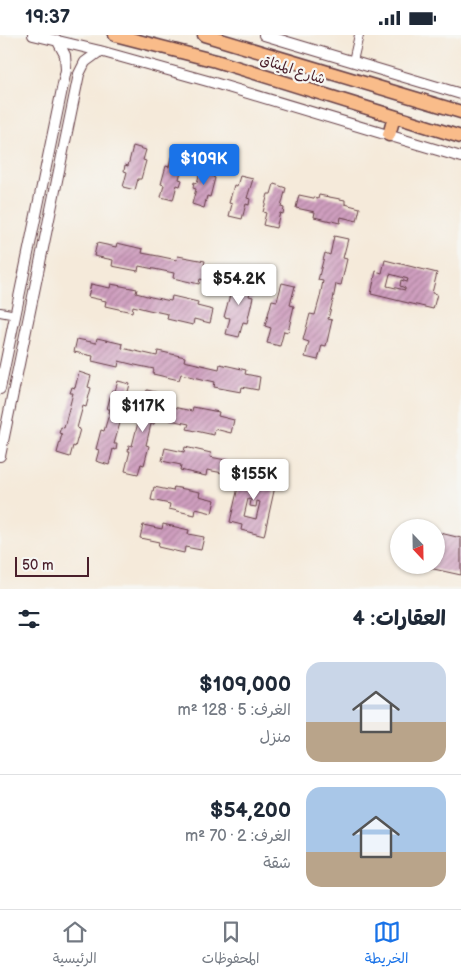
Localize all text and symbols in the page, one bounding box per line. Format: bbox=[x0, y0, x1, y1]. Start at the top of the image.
text: 19:37 bbox=[25, 6, 70, 29]
street label: شارع الميثاق bbox=[258, 51, 328, 89]
pin: $109K bbox=[169, 143, 239, 186]
text: $109K bbox=[180, 150, 228, 169]
pin: $54.2K bbox=[198, 263, 280, 306]
text: $54.2K bbox=[212, 270, 266, 289]
pin: $117K bbox=[108, 391, 178, 433]
text: $117K bbox=[121, 397, 165, 416]
pin: $155K bbox=[219, 459, 289, 501]
text: $155K bbox=[231, 465, 277, 484]
north arrow bbox=[390, 519, 445, 574]
map controls bbox=[390, 519, 445, 574]
scale bar bbox=[15, 554, 89, 577]
text: 50 m bbox=[22, 557, 54, 574]
icon: filters bbox=[15, 605, 43, 633]
text: العقارات: 4 bbox=[353, 606, 446, 631]
text: $109,000 bbox=[199, 672, 291, 697]
icon: home bbox=[346, 682, 406, 742]
text: الغرف: 5 · 128 m² bbox=[177, 701, 291, 720]
text: منزل bbox=[259, 728, 291, 747]
text: $54,200 bbox=[210, 798, 291, 823]
icon: home bbox=[346, 807, 406, 867]
text: الغرف: 2 · 70 m² bbox=[185, 827, 291, 846]
text: شقة bbox=[263, 854, 291, 873]
tab: الرئيسية bbox=[53, 918, 97, 971]
tab: المحفوظات bbox=[202, 918, 259, 971]
tab: الخريطة bbox=[365, 918, 408, 971]

